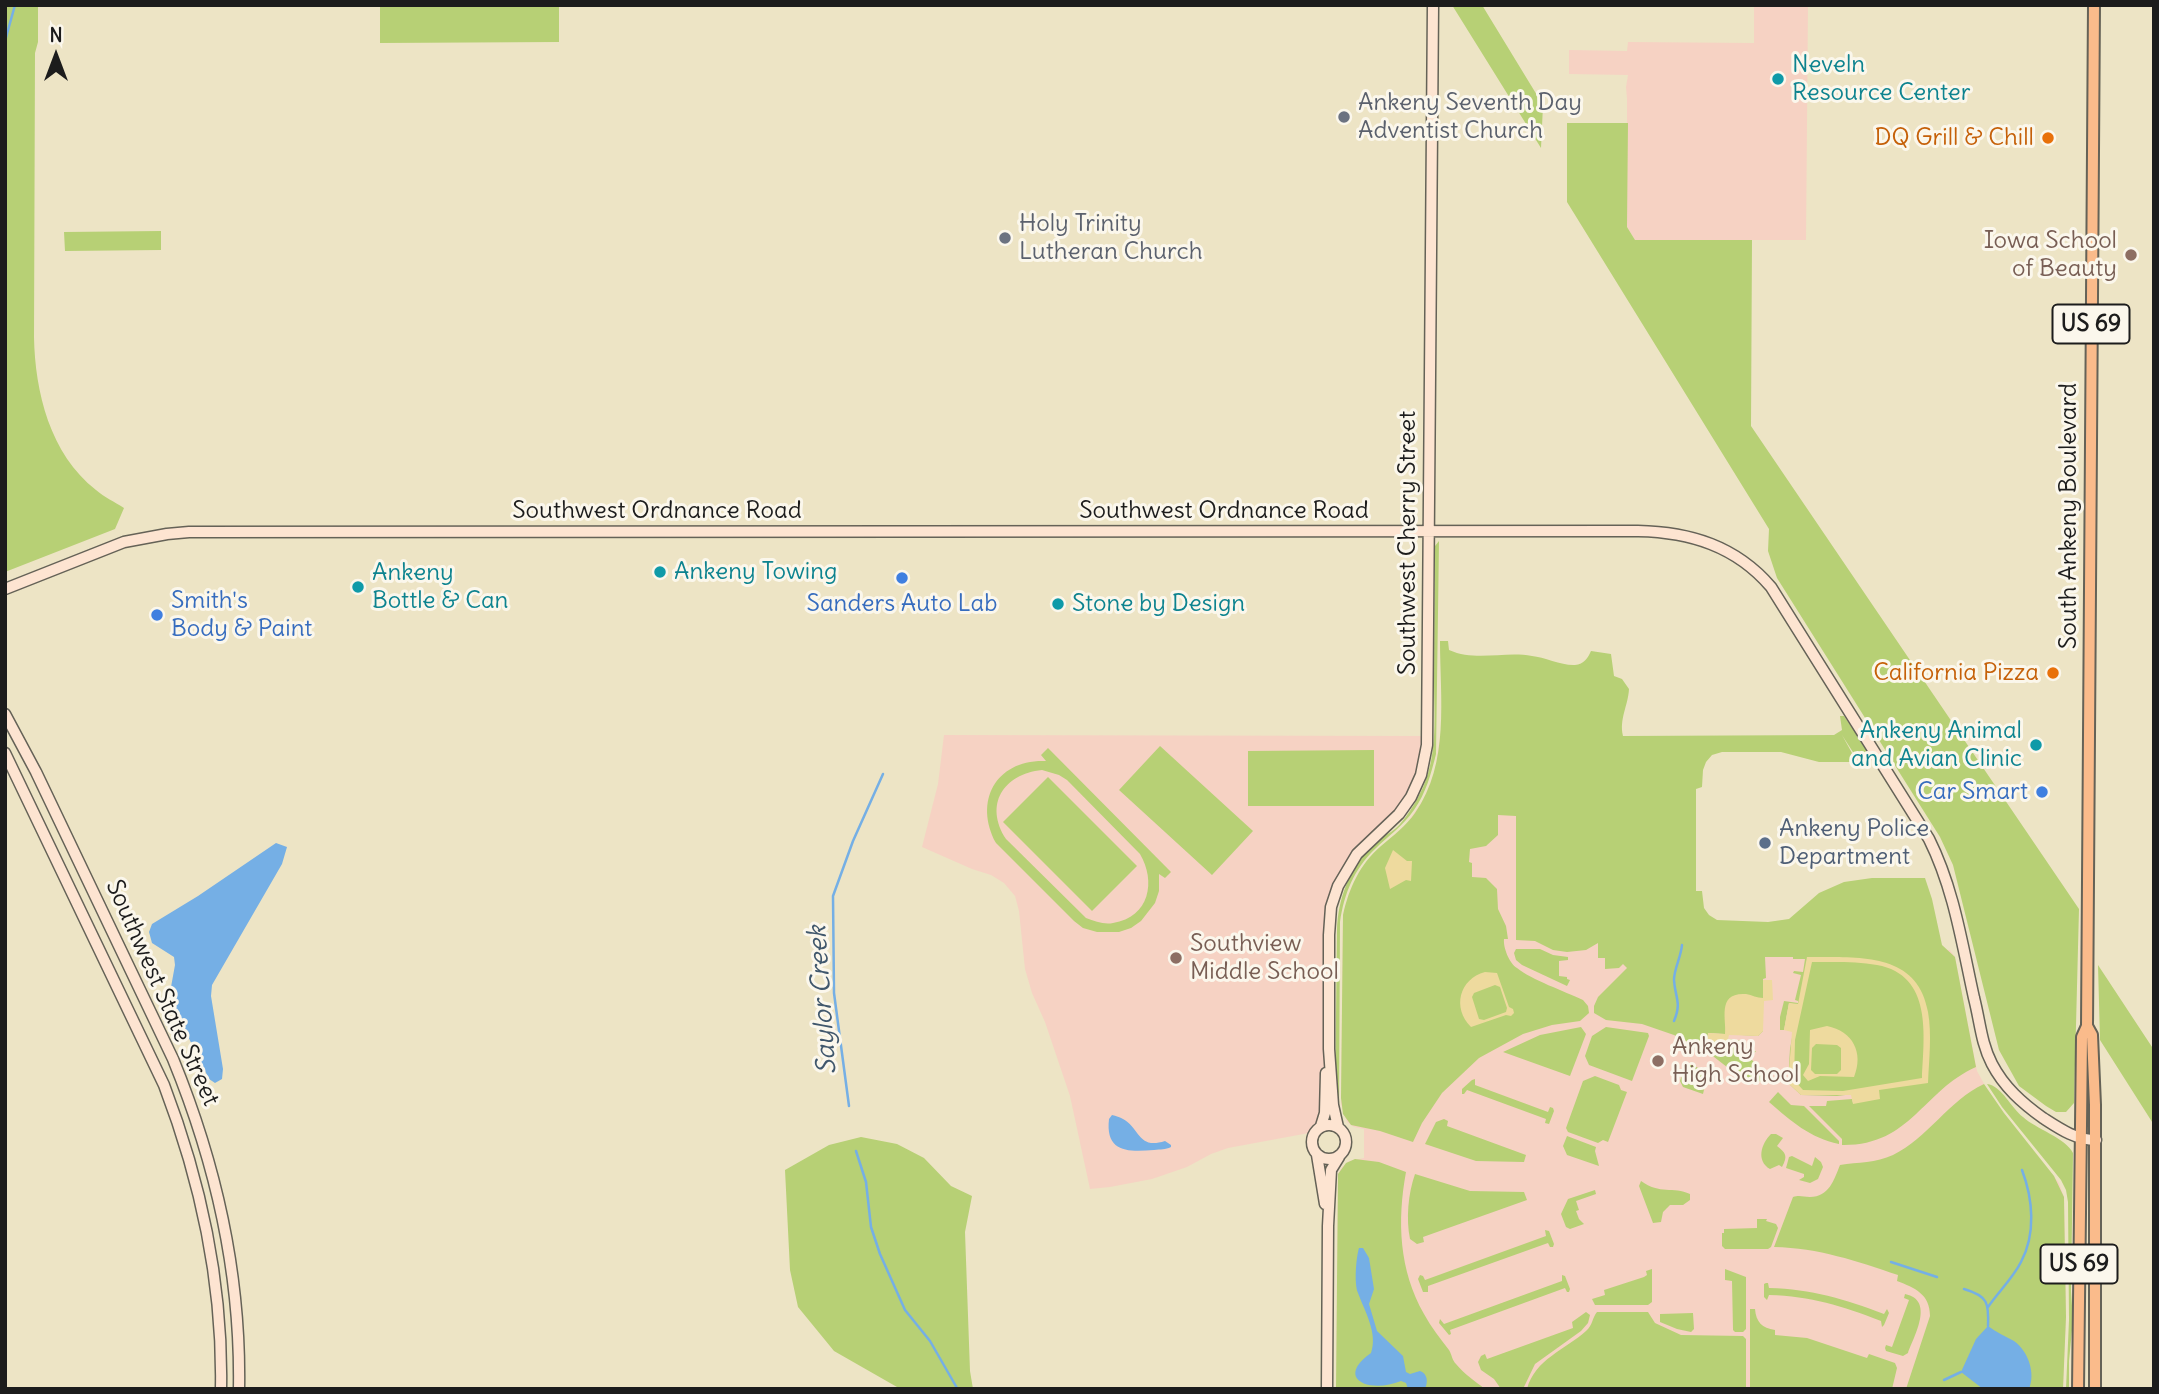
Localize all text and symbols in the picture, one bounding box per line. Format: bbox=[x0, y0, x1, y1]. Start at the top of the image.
north arrow bbox=[21, 21, 91, 91]
text: N bbox=[49, 23, 63, 47]
place label: Neveln Resource Center bbox=[1792, 51, 1970, 107]
marker: Neveln Resource Center bbox=[1770, 71, 1786, 87]
place label: Ankeny Seventh Day Adventist Church bbox=[1358, 89, 1582, 145]
marker: Ankeny Seventh Day Adventist Church bbox=[1336, 109, 1352, 125]
place label: DQ Grill & Chill bbox=[1874, 124, 2034, 152]
marker: DQ Grill & Chill bbox=[2040, 130, 2056, 146]
place label: Holy Trinity Lutheran Church bbox=[1019, 210, 1203, 266]
place label: Iowa School of Beauty bbox=[1984, 227, 2117, 283]
marker: Holy Trinity Lutheran Church bbox=[997, 230, 1013, 246]
marker: Iowa School of Beauty bbox=[2123, 247, 2139, 263]
road number: US 69 bbox=[2052, 304, 2130, 344]
street label: South Ankeny Boulevard bbox=[2055, 383, 2083, 649]
street label: Southwest Cherry Street bbox=[1394, 411, 1422, 675]
street label: Southwest Ordnance Road bbox=[512, 497, 802, 525]
street label: Southwest Ordnance Road bbox=[1079, 497, 1369, 525]
place label: Ankeny Towing bbox=[674, 558, 837, 586]
place label: Ankeny Bottle & Can bbox=[372, 559, 509, 615]
marker: Ankeny Towing bbox=[652, 564, 668, 580]
marker: Sanders Auto Lab bbox=[894, 570, 910, 586]
marker: Ankeny Bottle & Can bbox=[350, 579, 366, 595]
place label: Smith's Body & Paint bbox=[171, 587, 312, 643]
place label: Sanders Auto Lab bbox=[807, 590, 997, 618]
place label: Stone by Design bbox=[1072, 590, 1245, 618]
marker: Stone by Design bbox=[1050, 596, 1066, 612]
marker: Smith's Body & Paint bbox=[149, 607, 165, 623]
place label: California Pizza bbox=[1873, 659, 2039, 687]
marker: California Pizza bbox=[2045, 665, 2061, 681]
place label: Ankeny Animal and Avian Clinic bbox=[1851, 717, 2022, 773]
marker: Ankeny Animal and Avian Clinic bbox=[2028, 737, 2044, 753]
place label: Car Smart bbox=[1917, 778, 2028, 806]
marker: Car Smart bbox=[2034, 784, 2050, 800]
place label: Ankeny Police Department bbox=[1779, 815, 1929, 871]
marker: Ankeny Police Department bbox=[1757, 835, 1773, 851]
street label: Southwest State Street bbox=[99, 876, 225, 1110]
water label: Saylor Creek bbox=[802, 924, 844, 1076]
place label: Southview Middle School bbox=[1190, 930, 1339, 986]
marker: Southview Middle School bbox=[1168, 950, 1184, 966]
place label: Ankeny High School bbox=[1672, 1033, 1799, 1089]
marker: Ankeny High School bbox=[1650, 1053, 1666, 1069]
road number: US 69 bbox=[2040, 1245, 2118, 1284]

